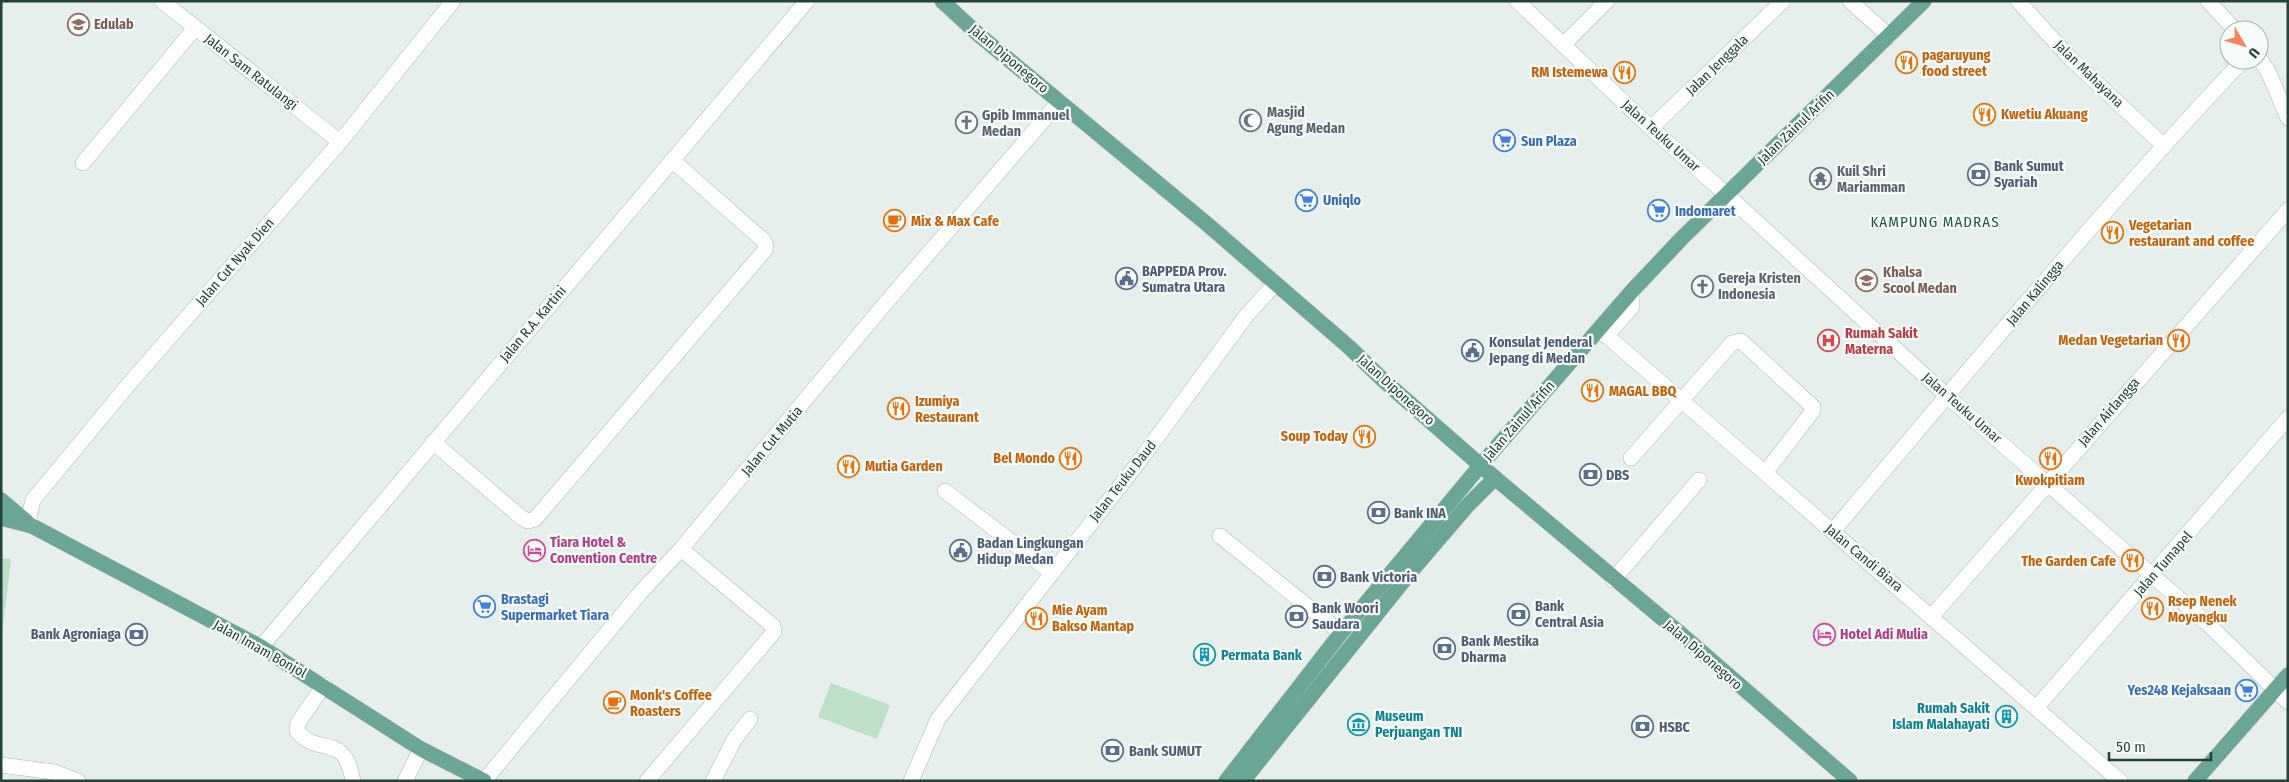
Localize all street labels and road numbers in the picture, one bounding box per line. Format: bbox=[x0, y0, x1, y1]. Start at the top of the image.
street label: Jalan Diponegoro bbox=[966, 21, 1052, 97]
street label: Jalan Sam Ratulangi bbox=[201, 30, 301, 114]
street label: Jalan Jenggala bbox=[1682, 31, 1752, 99]
street label: Jalan Mahayana bbox=[2051, 37, 2127, 111]
street label: Jalan Zainul Arifin bbox=[1754, 86, 1838, 168]
street label: Jalan Teuku Umar bbox=[1618, 96, 1704, 176]
street label: Jalan Cut Nyak Dien bbox=[192, 215, 278, 309]
street label: Jalan Kalingga bbox=[2003, 257, 2067, 329]
street label: Jalan R.A. Kartini bbox=[496, 282, 570, 366]
street label: Jalan Diponegoro bbox=[1354, 351, 1438, 429]
street label: Jalan Teuku Umar bbox=[1919, 369, 2005, 447]
street label: Jalan Airlangga bbox=[2075, 374, 2143, 450]
street label: Jalan Zainul Arifin bbox=[1480, 377, 1558, 465]
street label: Jalan Cut Mutia bbox=[738, 402, 806, 479]
street label: Jalan Teuku Daud bbox=[1086, 437, 1160, 525]
street label: Jalan Candi Biara bbox=[1822, 520, 1907, 596]
street label: Jalan Tumapel bbox=[2130, 528, 2196, 600]
street label: Jalan Imam Bonjol bbox=[210, 616, 310, 682]
street label: Jalan Diponegoro bbox=[1660, 616, 1746, 694]

